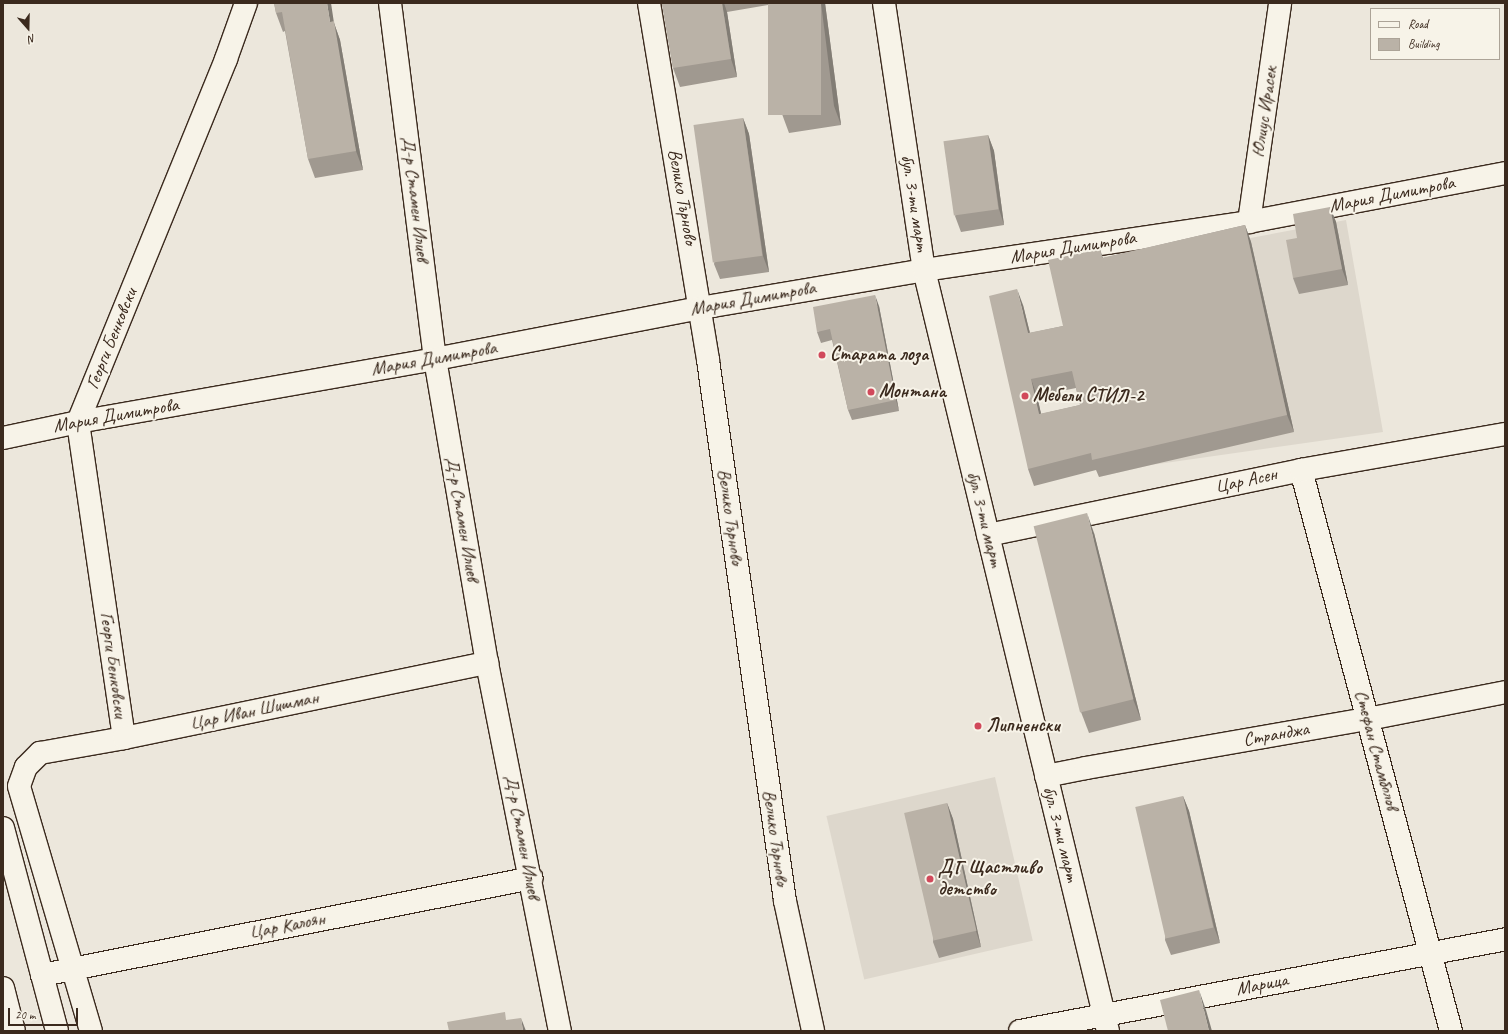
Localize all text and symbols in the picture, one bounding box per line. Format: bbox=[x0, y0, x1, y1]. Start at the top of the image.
north arrow bbox=[8, 8, 48, 48]
legend bbox=[1370, 8, 1500, 60]
text: Road bbox=[1408, 16, 1428, 32]
text: N bbox=[27, 32, 38, 47]
text: Building bbox=[1408, 36, 1440, 52]
street label: Юлиус Ирасек bbox=[1247, 65, 1283, 159]
street label: Д-р Стамен Илиев bbox=[396, 135, 434, 263]
street label: Велико Търново bbox=[662, 147, 702, 247]
street label: бул. 3-ти март bbox=[895, 153, 933, 253]
street label: Мария Димитрова bbox=[1328, 172, 1456, 218]
street label: Мария Димитрова bbox=[1009, 227, 1137, 269]
street label: Мария Димитрова bbox=[689, 277, 817, 321]
street label: Георги Бенковски bbox=[82, 285, 142, 393]
street label: Мария Димитрова bbox=[370, 337, 498, 381]
place label: Старата лоза bbox=[830, 344, 928, 366]
marker: Старата лоза bbox=[817, 350, 827, 360]
place label: Монтана bbox=[879, 381, 946, 403]
place label: Мебели СТИЛ-2 bbox=[1033, 385, 1144, 407]
marker: Монтана bbox=[866, 387, 876, 397]
marker: Мебели СТИЛ-2 bbox=[1020, 391, 1030, 401]
street label: Мария Димитрова bbox=[52, 394, 180, 438]
street label: Д-р Стамен Илиев bbox=[440, 455, 484, 583]
street label: Цар Асен bbox=[1213, 463, 1279, 499]
street label: Велико Търново bbox=[712, 468, 748, 566]
street label: бул. 3-ти март bbox=[961, 469, 1007, 569]
street label: Георги Бенковски bbox=[94, 611, 132, 719]
street label: Цар Иван Шишман bbox=[188, 686, 320, 736]
street label: Стефан Стамболов bbox=[1349, 687, 1403, 813]
place label: Липненски bbox=[986, 715, 1060, 737]
street label: Странджа bbox=[1241, 718, 1311, 752]
marker: Липненски bbox=[973, 721, 983, 731]
street label: Д-р Стамен Илиев bbox=[499, 773, 545, 901]
street label: бул. 3-ти март bbox=[1037, 784, 1083, 884]
street label: Велико Търново bbox=[757, 789, 793, 887]
place label: ДГ Щастливо детство bbox=[938, 857, 1042, 901]
marker: ДГ Щастливо детство bbox=[925, 874, 935, 884]
street label: Цар Калоян bbox=[247, 907, 327, 945]
street label: Марица bbox=[1234, 969, 1290, 1001]
scale bar bbox=[10, 1000, 80, 1026]
text: 20 m bbox=[15, 1007, 35, 1023]

